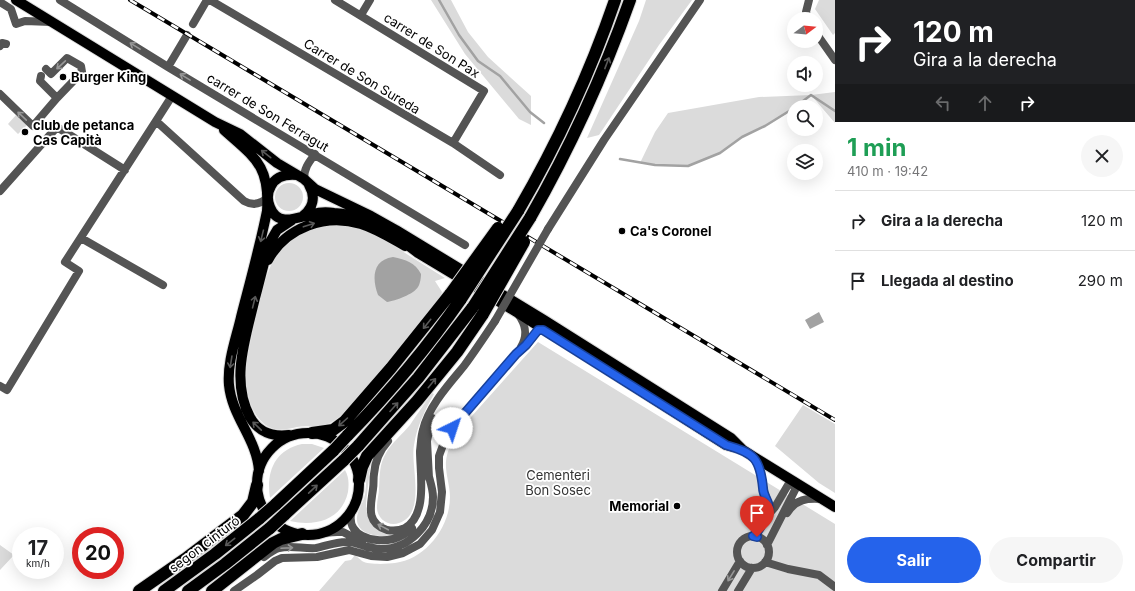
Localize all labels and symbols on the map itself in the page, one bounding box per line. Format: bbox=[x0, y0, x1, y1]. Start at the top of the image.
street label: carrer de Son Pax bbox=[381, 9, 483, 81]
north arrow bbox=[787, 12, 823, 48]
street label: Carrer de Son Sureda bbox=[301, 35, 423, 117]
one-way arrow bbox=[129, 42, 141, 50]
one-way arrow bbox=[603, 57, 611, 69]
one-way arrow bbox=[56, 60, 66, 69]
place label: Burger King bbox=[71, 69, 146, 85]
street label: carrer de Son Ferragut bbox=[204, 69, 332, 155]
marker: Burger King bbox=[58, 72, 68, 82]
one-way arrow bbox=[180, 73, 191, 81]
one-way arrow bbox=[17, 111, 27, 120]
place label: club de petanca Cas Capità bbox=[33, 117, 134, 148]
marker: club de petanca Cas Capità bbox=[20, 127, 30, 137]
one-way arrow bbox=[261, 150, 272, 159]
one-way arrow bbox=[302, 221, 315, 228]
place label: Ca's Coronel bbox=[630, 223, 711, 239]
marker: Ca's Coronel bbox=[617, 226, 627, 236]
one-way arrow bbox=[258, 229, 265, 242]
one-way arrow bbox=[251, 296, 259, 309]
one-way arrow bbox=[423, 318, 431, 329]
one-way arrow bbox=[227, 355, 235, 368]
one-way arrow bbox=[428, 377, 436, 388]
one-way arrow bbox=[389, 402, 398, 412]
position arrow bbox=[431, 407, 473, 449]
one-way arrow bbox=[337, 418, 348, 427]
one-way arrow bbox=[252, 421, 262, 431]
park label: Cementeri Bon Sosec bbox=[525, 467, 591, 498]
one-way arrow bbox=[308, 484, 318, 494]
pin bbox=[740, 496, 774, 537]
place label: Memorial bbox=[609, 498, 669, 514]
marker: Memorial bbox=[672, 501, 682, 511]
street label: segon cinturó bbox=[166, 512, 243, 576]
one-way arrow bbox=[377, 523, 389, 530]
speed limit sign: 20 bbox=[72, 527, 124, 579]
one-way arrow bbox=[225, 538, 236, 547]
one-way arrow bbox=[280, 544, 293, 551]
one-way arrow bbox=[727, 570, 735, 581]

